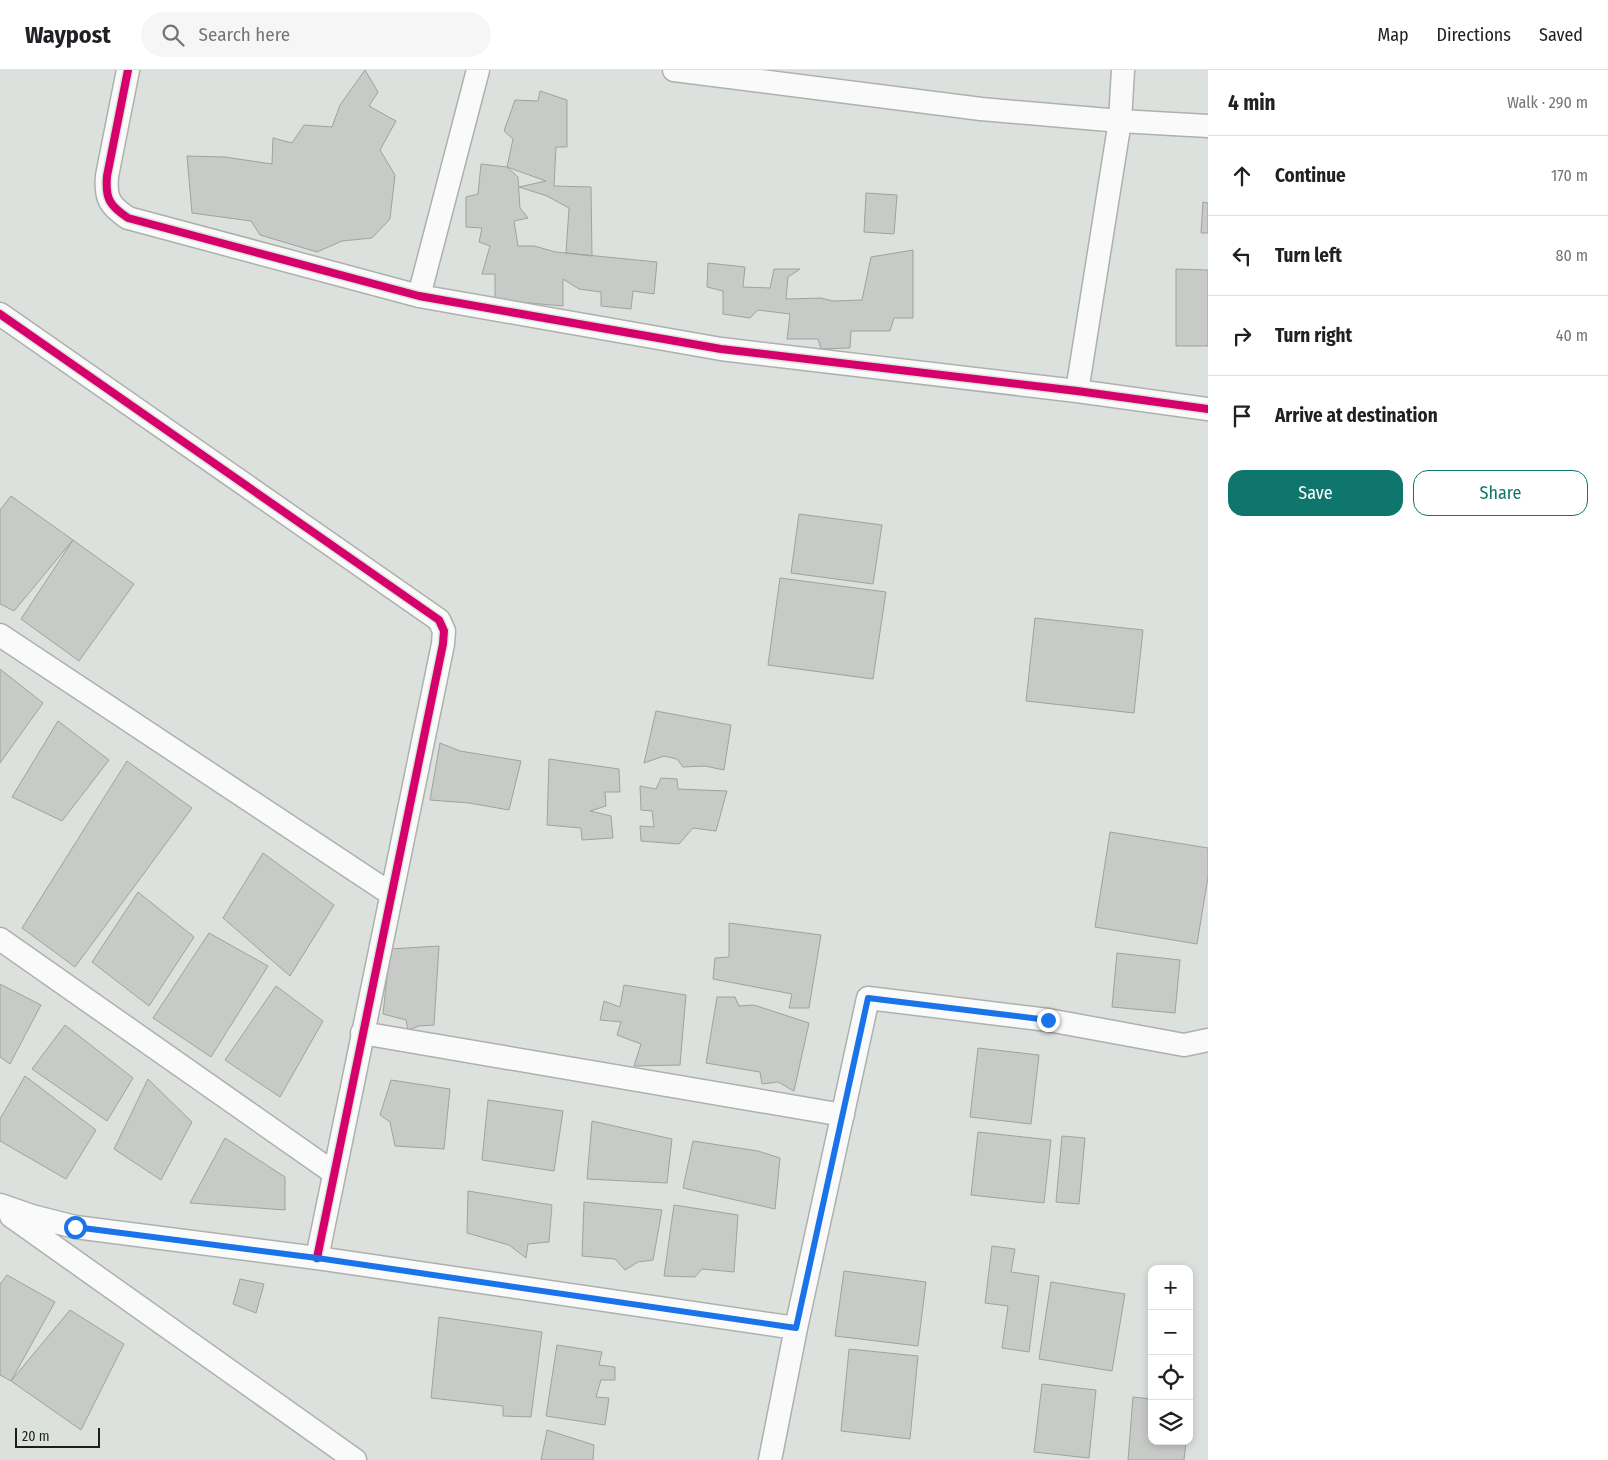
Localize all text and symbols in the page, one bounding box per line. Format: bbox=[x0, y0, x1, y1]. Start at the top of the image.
search box bbox=[141, 12, 491, 57]
text: Waypost bbox=[25, 21, 111, 49]
icon: search bbox=[159, 21, 187, 49]
text: Search here bbox=[199, 23, 290, 46]
text: Map bbox=[1377, 24, 1409, 46]
text: Directions bbox=[1437, 24, 1511, 46]
text: Saved bbox=[1539, 24, 1583, 46]
text: 4 min bbox=[1228, 90, 1276, 116]
text: Walk · 290 m bbox=[1507, 93, 1588, 112]
icon: ahead bbox=[1228, 162, 1256, 190]
text: Continue bbox=[1275, 164, 1346, 187]
text: 170 m bbox=[1551, 166, 1588, 185]
icon: left bbox=[1228, 242, 1256, 270]
text: Turn left bbox=[1275, 244, 1342, 267]
text: 80 m bbox=[1556, 246, 1588, 265]
icon: right bbox=[1228, 322, 1256, 350]
text: Turn right bbox=[1275, 324, 1352, 347]
text: 40 m bbox=[1556, 326, 1588, 345]
icon: arrive bbox=[1228, 402, 1256, 430]
text: Arrive at destination bbox=[1275, 404, 1438, 427]
button: Save bbox=[1228, 470, 1403, 516]
button: Share bbox=[1413, 470, 1588, 516]
route end bbox=[1037, 1009, 1060, 1032]
route start bbox=[64, 1216, 87, 1239]
map controls bbox=[1148, 1265, 1193, 1445]
button: + bbox=[1148, 1265, 1193, 1310]
button: − bbox=[1148, 1310, 1193, 1355]
button: locate bbox=[1148, 1355, 1193, 1400]
button: layers bbox=[1148, 1400, 1193, 1445]
scale bar bbox=[15, 1425, 100, 1448]
text: 20 m bbox=[22, 1428, 50, 1445]

